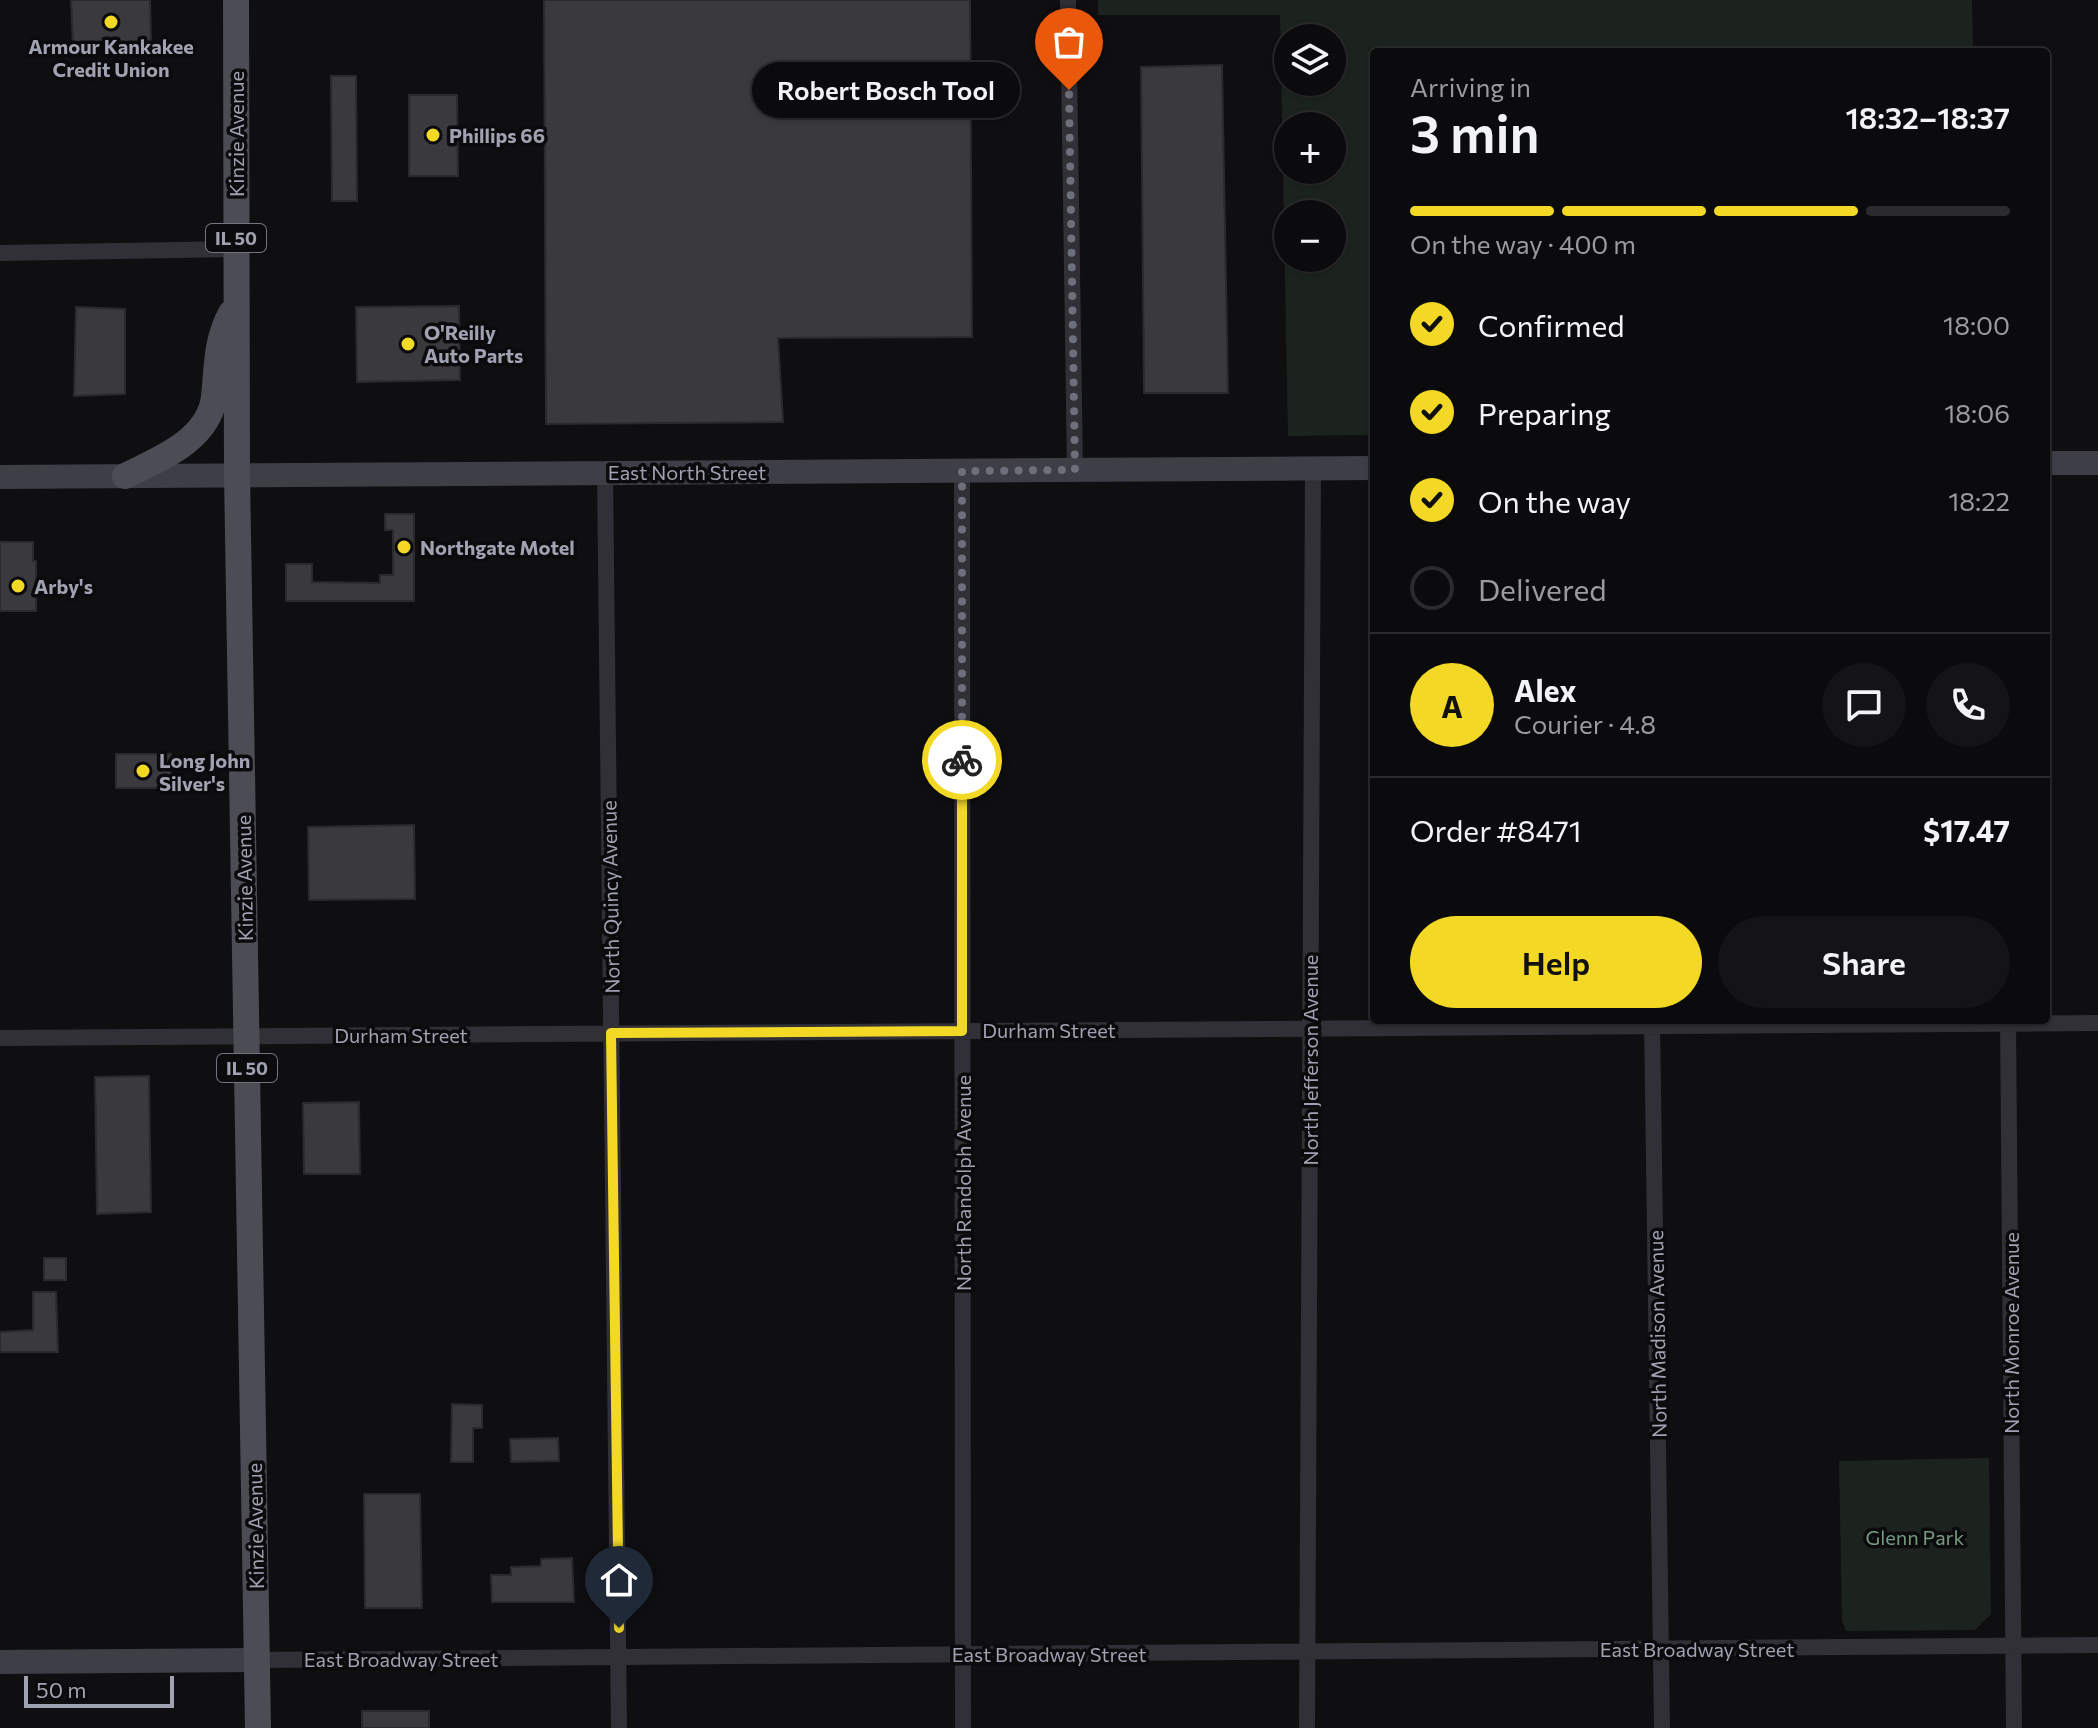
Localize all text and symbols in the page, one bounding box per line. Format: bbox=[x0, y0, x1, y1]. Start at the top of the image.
pin bbox=[1035, 8, 1103, 90]
marker: Armour Kankakee Credit Union bbox=[102, 13, 120, 31]
icon: bag bbox=[1047, 20, 1091, 64]
map controls bbox=[1274, 24, 1346, 272]
button: layers bbox=[1274, 24, 1346, 96]
place label: Armour Kankakee Credit Union bbox=[28, 34, 194, 81]
callout: Robert Bosch Tool bbox=[753, 62, 1021, 118]
street label: Kinzie Avenue bbox=[224, 71, 248, 197]
text: Arriving in bbox=[1410, 71, 1531, 102]
text: Robert Bosch Tool bbox=[777, 74, 995, 105]
text: 18:32–18:37 bbox=[1845, 98, 2010, 135]
text: 3 min bbox=[1410, 100, 1539, 164]
button: + bbox=[1274, 112, 1346, 184]
place label: Phillips 66 bbox=[449, 123, 545, 147]
marker: Phillips 66 bbox=[424, 126, 442, 144]
button: − bbox=[1274, 200, 1346, 272]
road number: IL 50 bbox=[206, 224, 266, 252]
text: On the way · 400 m bbox=[1410, 228, 1636, 259]
icon: check bbox=[1410, 302, 1454, 346]
text: Confirmed bbox=[1478, 306, 1625, 343]
text: 18:00 bbox=[1943, 309, 2010, 340]
place label: O'Reilly Auto Parts bbox=[424, 320, 523, 367]
marker: O'Reilly Auto Parts bbox=[399, 335, 417, 353]
icon: check bbox=[1410, 390, 1454, 434]
text: Preparing bbox=[1478, 394, 1611, 431]
text: 18:06 bbox=[1944, 397, 2010, 428]
street label: East North Street bbox=[608, 460, 766, 484]
icon: check bbox=[1410, 478, 1454, 522]
text: On the way bbox=[1478, 482, 1631, 519]
text: 18:22 bbox=[1948, 485, 2010, 516]
place label: Northgate Motel bbox=[420, 535, 575, 559]
marker: Northgate Motel bbox=[395, 538, 413, 556]
text: Delivered bbox=[1478, 570, 1607, 607]
place label: Arby's bbox=[34, 574, 93, 598]
marker: Arby's bbox=[9, 577, 27, 595]
button: chat bbox=[1822, 663, 1906, 747]
button: phone bbox=[1926, 663, 2010, 747]
text: Alex bbox=[1514, 671, 1577, 708]
text: A bbox=[1441, 687, 1463, 724]
text: Courier · 4.8 bbox=[1514, 708, 1656, 739]
courier bbox=[922, 720, 1002, 800]
icon: bike bbox=[940, 738, 984, 782]
place label: Long John Silver's bbox=[159, 748, 250, 795]
marker: Long John Silver's bbox=[134, 762, 152, 780]
street label: North Quincy Avenue bbox=[596, 800, 624, 994]
text: Order #8471 bbox=[1410, 811, 1582, 848]
text: $17.47 bbox=[1923, 811, 2010, 848]
street label: Kinzie Avenue bbox=[231, 815, 257, 941]
button: Help bbox=[1410, 916, 1702, 1008]
button: Share bbox=[1718, 916, 2010, 1008]
street label: North Jefferson Avenue bbox=[1298, 955, 1322, 1165]
street label: Durham Street bbox=[982, 1018, 1116, 1042]
street label: Durham Street bbox=[334, 1023, 468, 1047]
road number: IL 50 bbox=[217, 1054, 277, 1082]
street label: North Randolph Avenue bbox=[951, 1075, 975, 1291]
street label: North Madison Avenue bbox=[1643, 1230, 1671, 1438]
street label: North Monroe Avenue bbox=[1999, 1232, 2023, 1434]
street label: Kinzie Avenue bbox=[242, 1463, 268, 1589]
park label: Glenn Park bbox=[1866, 1525, 1965, 1549]
pin bbox=[585, 1546, 653, 1628]
icon: home bbox=[597, 1558, 641, 1602]
street label: East Broadway Street bbox=[1600, 1637, 1794, 1661]
street label: East Broadway Street bbox=[952, 1642, 1146, 1666]
street label: East Broadway Street bbox=[304, 1647, 498, 1671]
scale bar bbox=[24, 1672, 174, 1708]
text: 50 m bbox=[36, 1676, 86, 1703]

